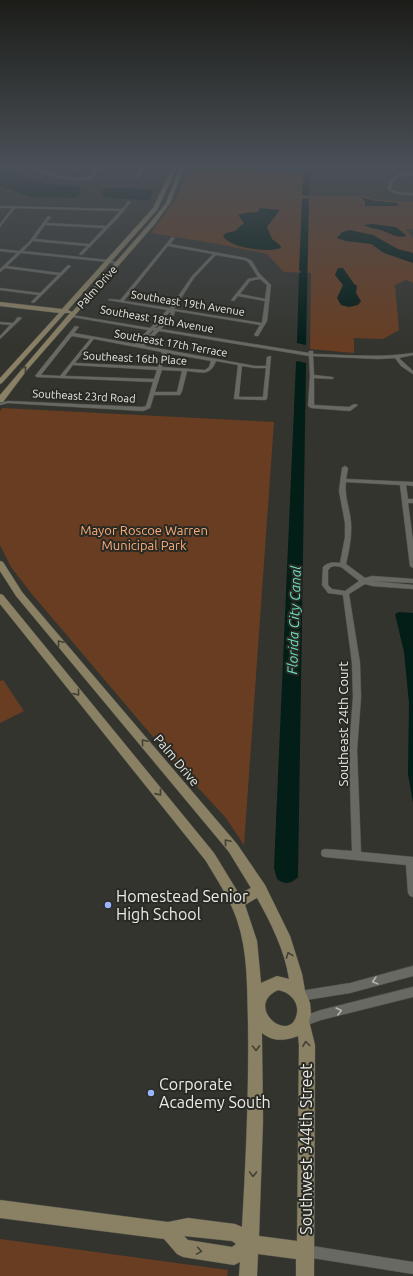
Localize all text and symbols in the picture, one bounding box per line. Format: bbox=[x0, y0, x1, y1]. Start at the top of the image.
street label: Palm Drive bbox=[75, 263, 119, 311]
street label: Southeast 19th Avenue bbox=[130, 288, 246, 318]
street label: Southeast 18th Avenue bbox=[99, 303, 215, 335]
street label: Southeast 17th Terrace bbox=[113, 327, 229, 359]
street label: Southeast 16th Place bbox=[83, 349, 187, 367]
one-way arrow bbox=[20, 367, 27, 374]
street label: Southeast 23rd Road bbox=[32, 387, 136, 405]
park label: Mayor Roscoe Warren Municipal Park bbox=[80, 523, 208, 552]
water label: Florida City Canal bbox=[284, 565, 304, 675]
one-way arrow bbox=[58, 640, 65, 647]
street label: Southeast 24th Court bbox=[336, 661, 350, 787]
one-way arrow bbox=[72, 688, 79, 695]
street label: Palm Drive bbox=[151, 731, 203, 789]
one-way arrow bbox=[141, 739, 148, 747]
one-way arrow bbox=[154, 789, 161, 796]
one-way arrow bbox=[225, 839, 232, 846]
place label: Homestead Senior High School bbox=[116, 887, 248, 923]
marker: Homestead Senior High School bbox=[103, 900, 113, 910]
one-way arrow bbox=[286, 952, 294, 959]
one-way arrow bbox=[372, 976, 379, 985]
one-way arrow bbox=[336, 1007, 342, 1015]
one-way arrow bbox=[302, 1041, 311, 1047]
one-way arrow bbox=[252, 1045, 260, 1051]
street label: Southwest 344th Street bbox=[297, 1063, 315, 1235]
place label: Corporate Academy South bbox=[159, 1075, 271, 1111]
marker: Corporate Academy South bbox=[146, 1088, 156, 1098]
one-way arrow bbox=[249, 1171, 257, 1177]
one-way arrow bbox=[196, 1246, 202, 1255]

